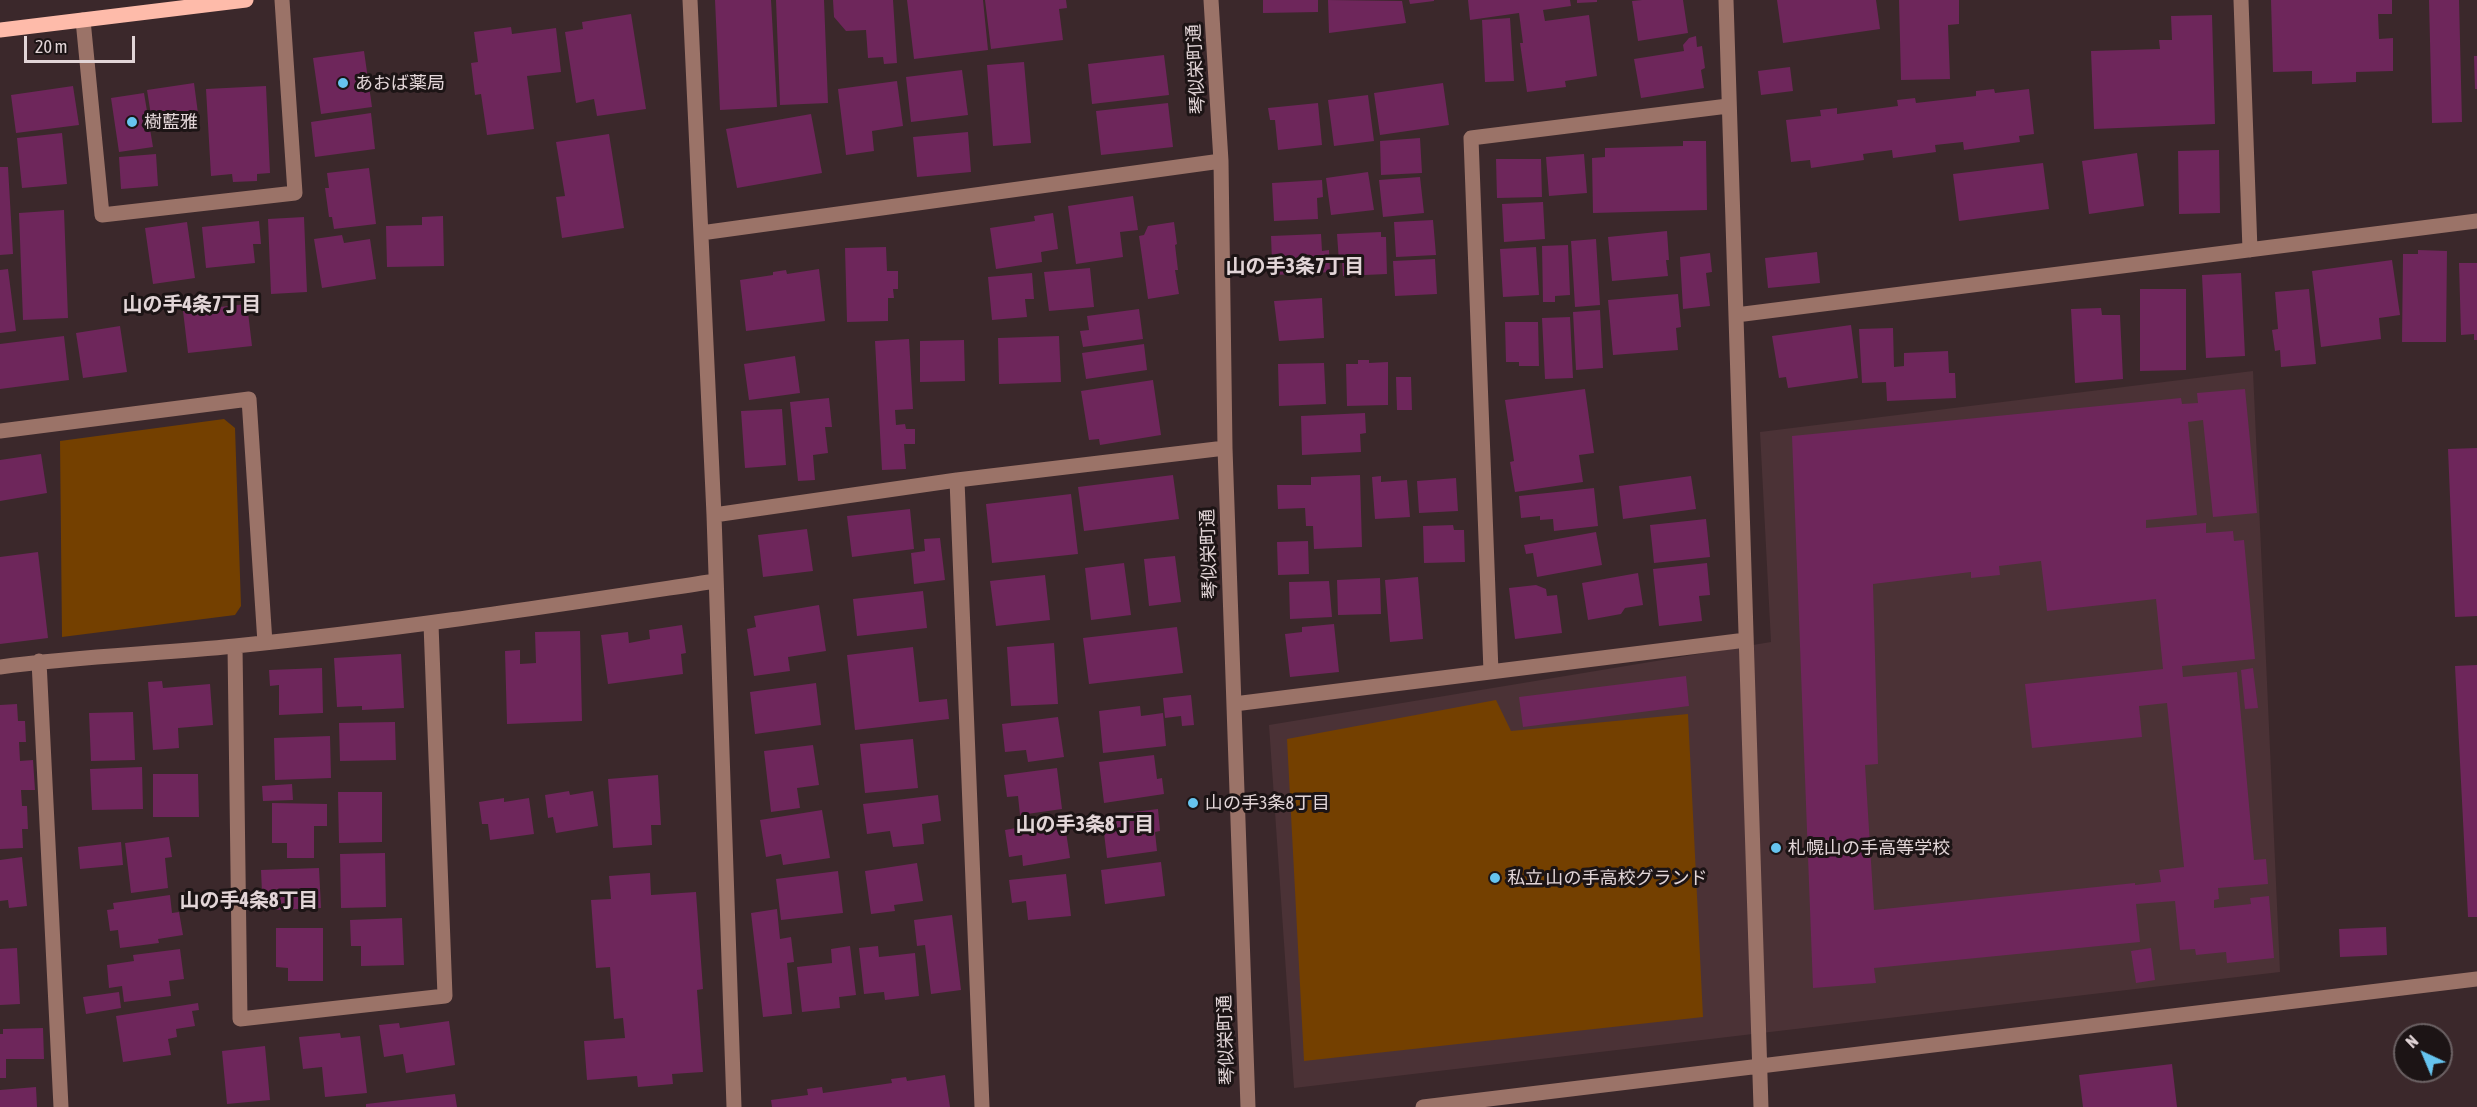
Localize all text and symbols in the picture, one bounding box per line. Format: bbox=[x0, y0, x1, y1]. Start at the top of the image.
street label: 琴似栄町通 bbox=[1183, 23, 1209, 115]
scale bar bbox=[27, 24, 138, 62]
text: 20 m bbox=[35, 36, 67, 57]
place label: あおば薬局 bbox=[355, 72, 445, 94]
marker: あおば薬局 bbox=[336, 76, 350, 90]
place label: 樹藍雅 bbox=[144, 111, 198, 133]
marker: 樹藍雅 bbox=[125, 115, 139, 129]
district label: 山の手3条7丁目 bbox=[1226, 255, 1364, 279]
district label: 山の手4条7丁目 bbox=[123, 293, 261, 317]
street label: 琴似栄町通 bbox=[1197, 509, 1221, 599]
place label: 山の手3条8丁目 bbox=[1205, 792, 1330, 814]
marker: 山の手3条8丁目 bbox=[1186, 796, 1200, 810]
district label: 山の手3条8丁目 bbox=[1016, 813, 1154, 837]
place label: 札幌山の手高等学校 bbox=[1788, 837, 1950, 859]
marker: 札幌山の手高等学校 bbox=[1769, 841, 1783, 855]
place label: 私立 山の手高校グランド bbox=[1507, 867, 1707, 889]
marker: 私立 山の手高校グランド bbox=[1488, 871, 1502, 885]
district label: 山の手4条8丁目 bbox=[180, 889, 318, 913]
street label: 琴似栄町通 bbox=[1214, 995, 1238, 1085]
north arrow bbox=[2393, 1023, 2453, 1083]
text: N bbox=[2402, 1032, 2422, 1051]

